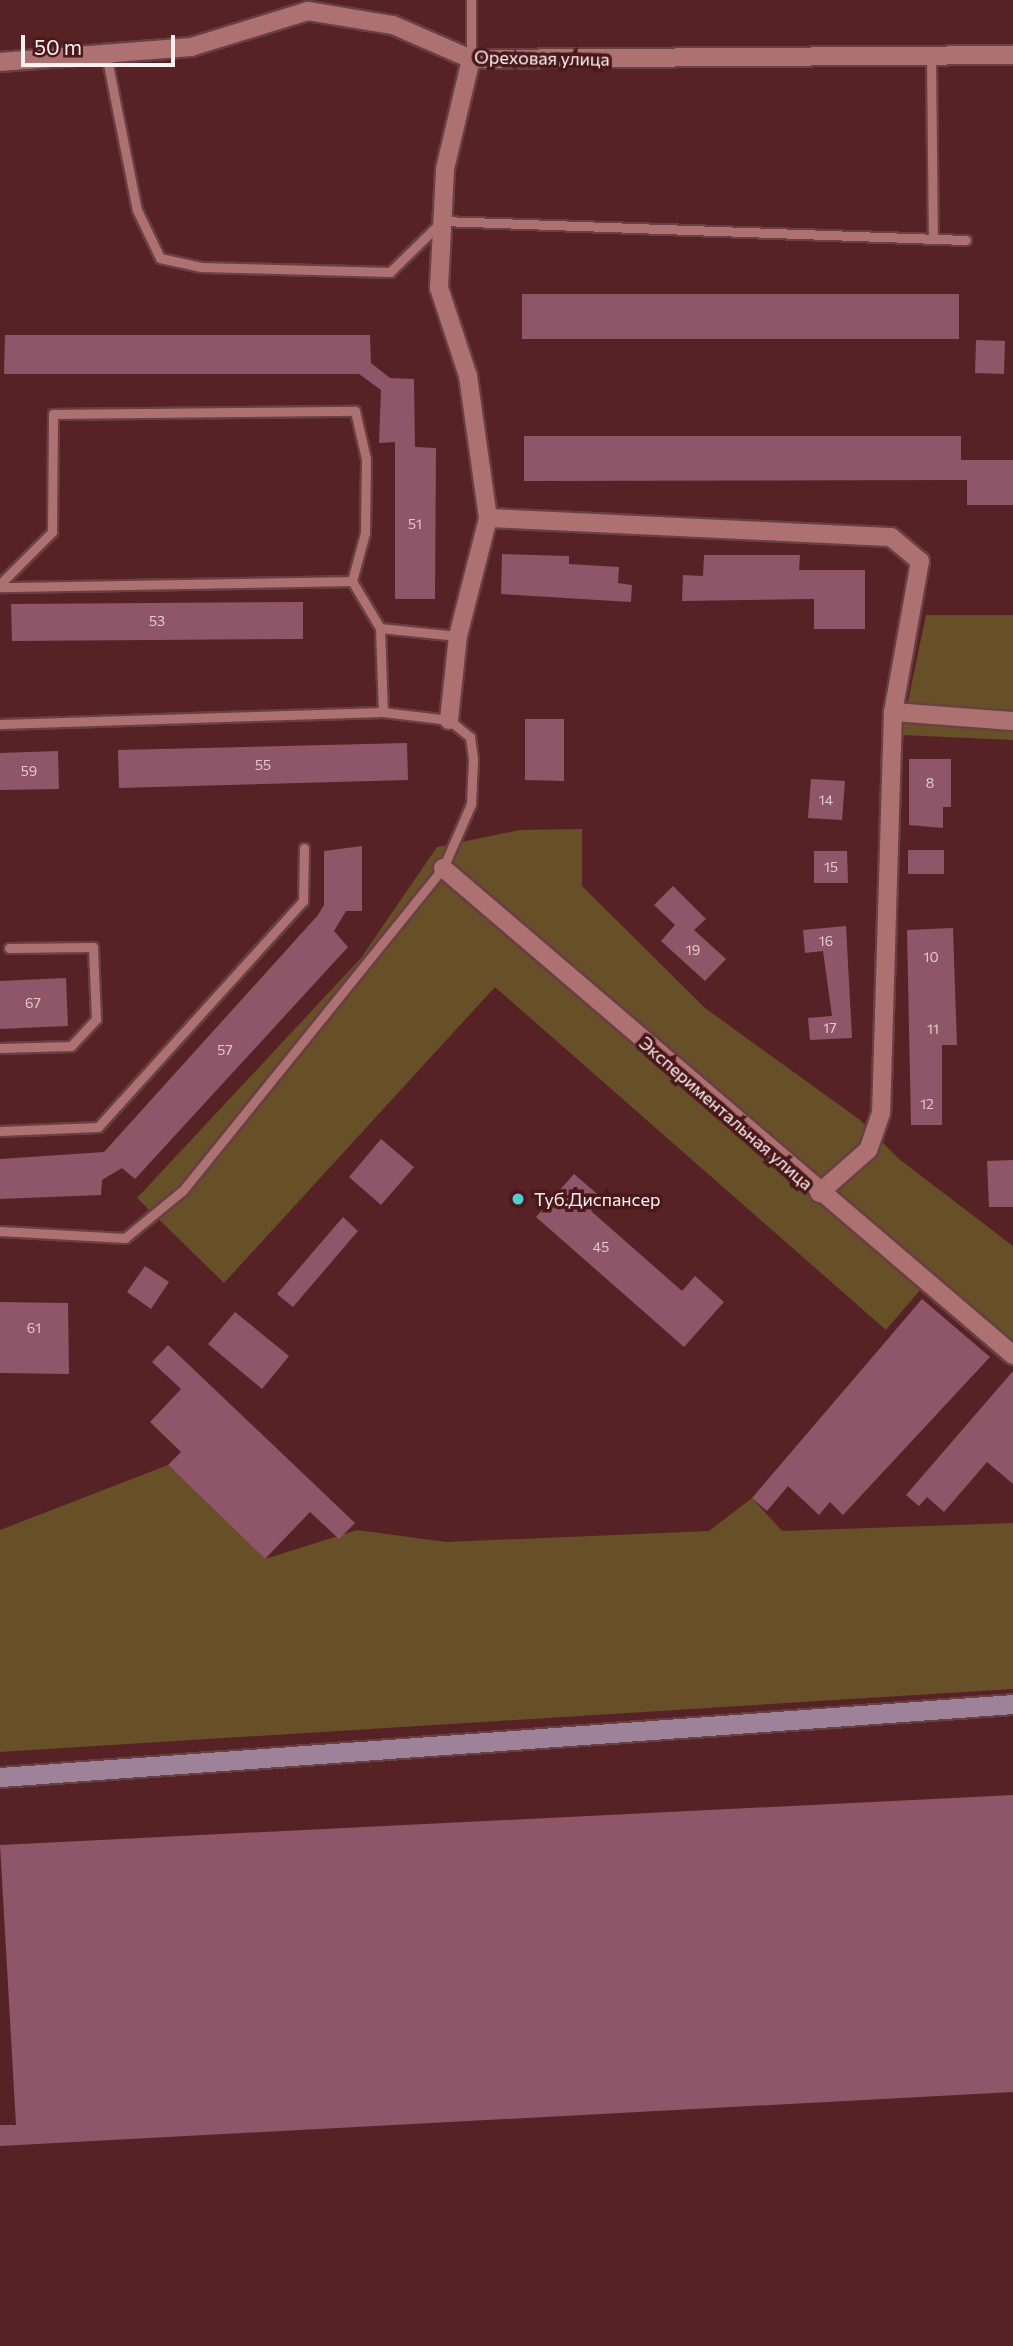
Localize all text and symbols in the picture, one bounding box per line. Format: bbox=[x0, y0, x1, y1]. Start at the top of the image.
scale bar bbox=[24, 21, 178, 65]
text: 50 m bbox=[34, 34, 82, 59]
street label: Ореховая улица bbox=[474, 46, 610, 70]
house number: 51 bbox=[408, 516, 422, 532]
house number: 53 bbox=[149, 613, 165, 629]
house number: 55 bbox=[255, 757, 271, 773]
house number: 59 bbox=[21, 763, 37, 779]
house number: 8 bbox=[926, 775, 934, 791]
house number: 14 bbox=[819, 792, 833, 808]
house number: 15 bbox=[824, 859, 838, 875]
house number: 16 bbox=[819, 933, 833, 949]
house number: 19 bbox=[686, 942, 700, 958]
house number: 10 bbox=[923, 949, 939, 965]
house number: 67 bbox=[25, 995, 41, 1011]
house number: 17 bbox=[823, 1020, 837, 1036]
house number: 11 bbox=[927, 1021, 939, 1037]
street label: Экспериментальная улица bbox=[635, 1032, 817, 1194]
house number: 57 bbox=[217, 1042, 233, 1058]
house number: 12 bbox=[920, 1096, 934, 1112]
place label: Туб.Диспансер bbox=[534, 1188, 660, 1210]
marker: Туб.Диспансер bbox=[508, 1189, 528, 1209]
house number: 45 bbox=[593, 1239, 609, 1255]
house number: 61 bbox=[27, 1320, 41, 1336]

